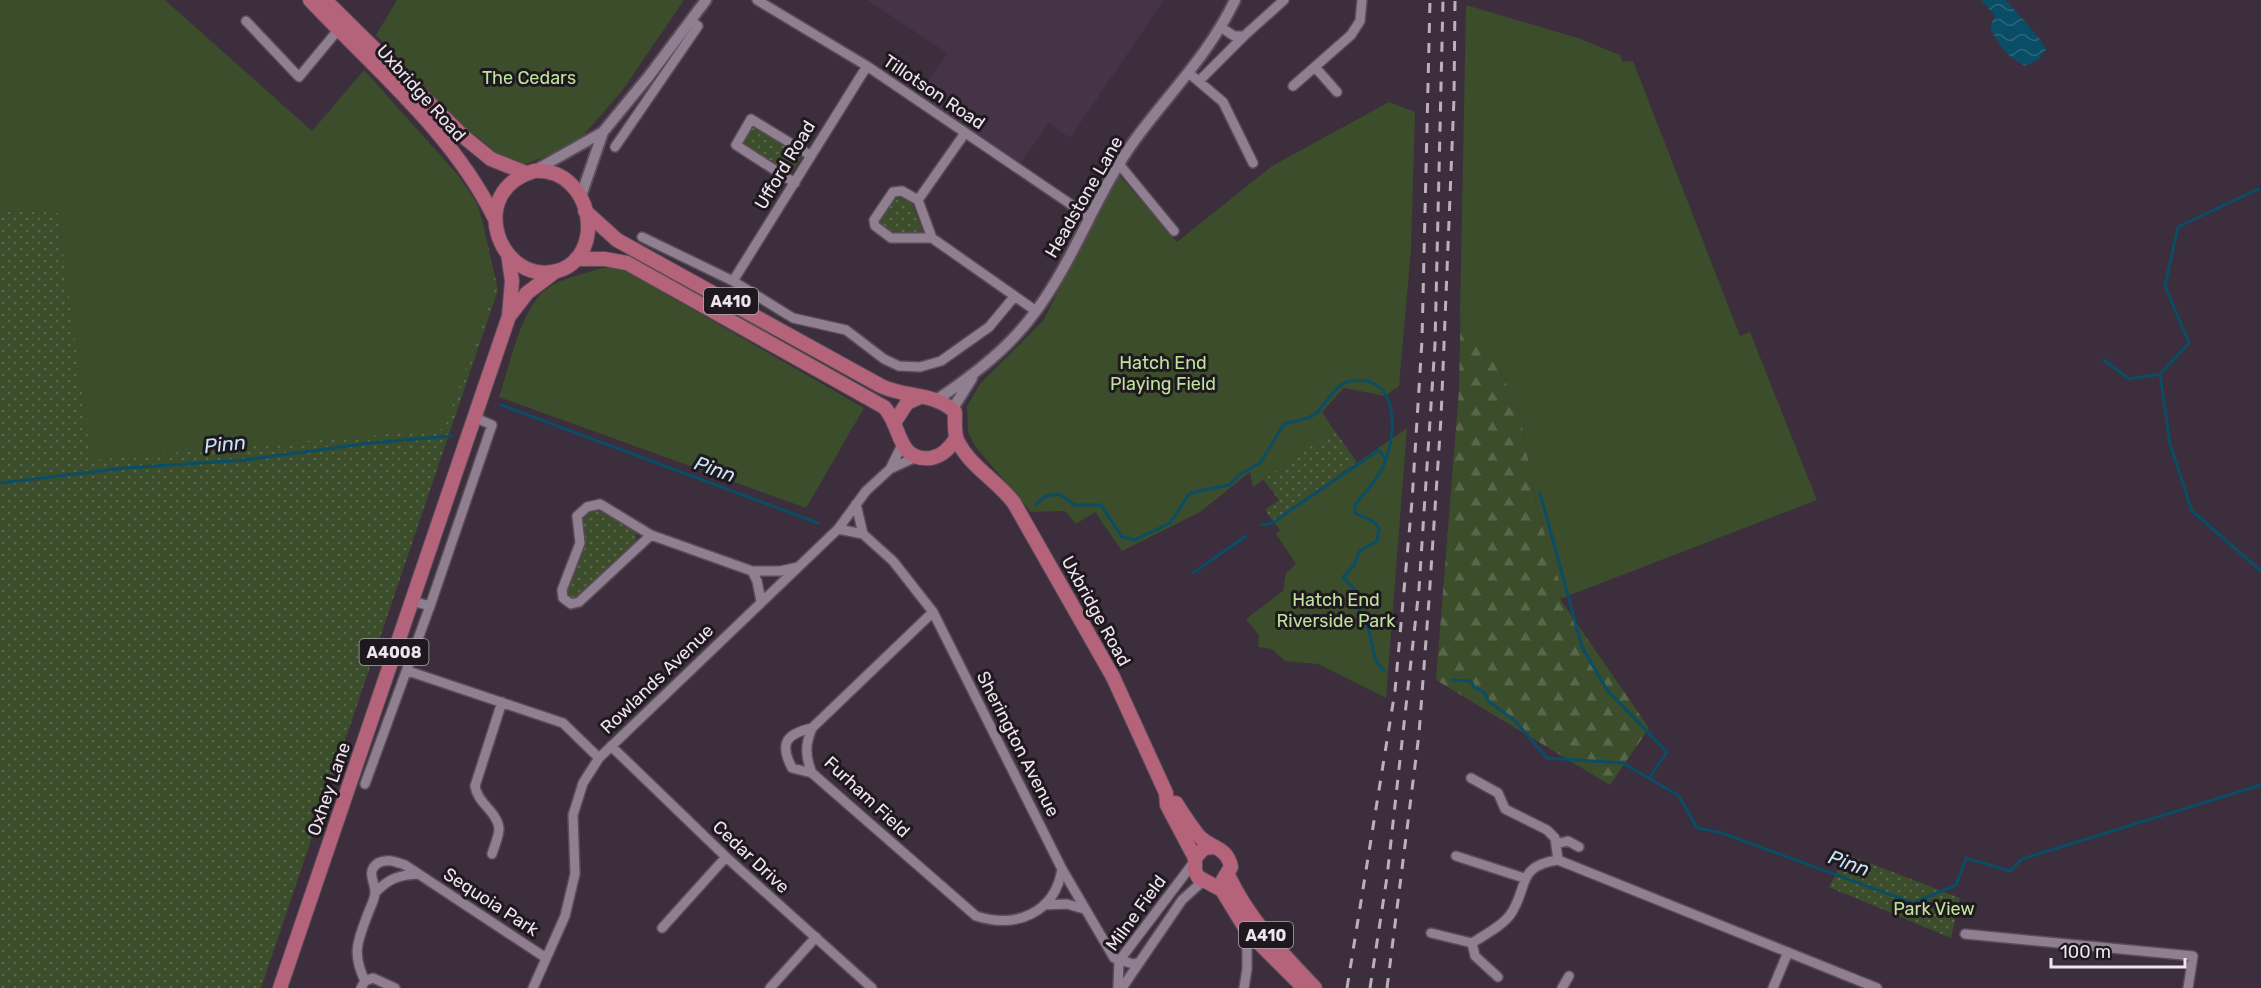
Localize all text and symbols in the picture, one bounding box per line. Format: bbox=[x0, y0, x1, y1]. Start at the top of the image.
street label: Uxbridge Road bbox=[372, 40, 470, 146]
street label: Tillotson Road bbox=[879, 50, 989, 134]
park label: The Cedars bbox=[482, 67, 576, 89]
street label: Ufford Road bbox=[750, 117, 820, 213]
street label: Headstone Lane bbox=[1040, 132, 1128, 262]
road number: A410 bbox=[704, 288, 758, 314]
park label: Hatch End Playing Field bbox=[1110, 352, 1216, 395]
water label: Pinn bbox=[203, 430, 247, 458]
water label: Pinn bbox=[691, 451, 739, 487]
street label: Uxbridge Road bbox=[1057, 552, 1135, 670]
park label: Hatch End Riverside Park bbox=[1277, 589, 1396, 632]
street label: Rowlands Avenue bbox=[596, 620, 718, 738]
road number: A4008 bbox=[360, 639, 428, 665]
street label: Sherington Avenue bbox=[972, 668, 1064, 820]
street label: Oxhey Lane bbox=[303, 739, 355, 839]
street label: Furham Field bbox=[820, 752, 914, 842]
street label: Cedar Drive bbox=[708, 816, 794, 898]
water label: Pinn bbox=[1825, 845, 1873, 881]
street label: Sequoia Park bbox=[439, 863, 543, 941]
street label: Milne Field bbox=[1101, 871, 1171, 955]
park label: Park View bbox=[1893, 898, 1975, 920]
road number: A410 bbox=[1239, 922, 1293, 948]
scale bar bbox=[2051, 931, 2184, 969]
text: 100 m bbox=[2060, 941, 2111, 963]

